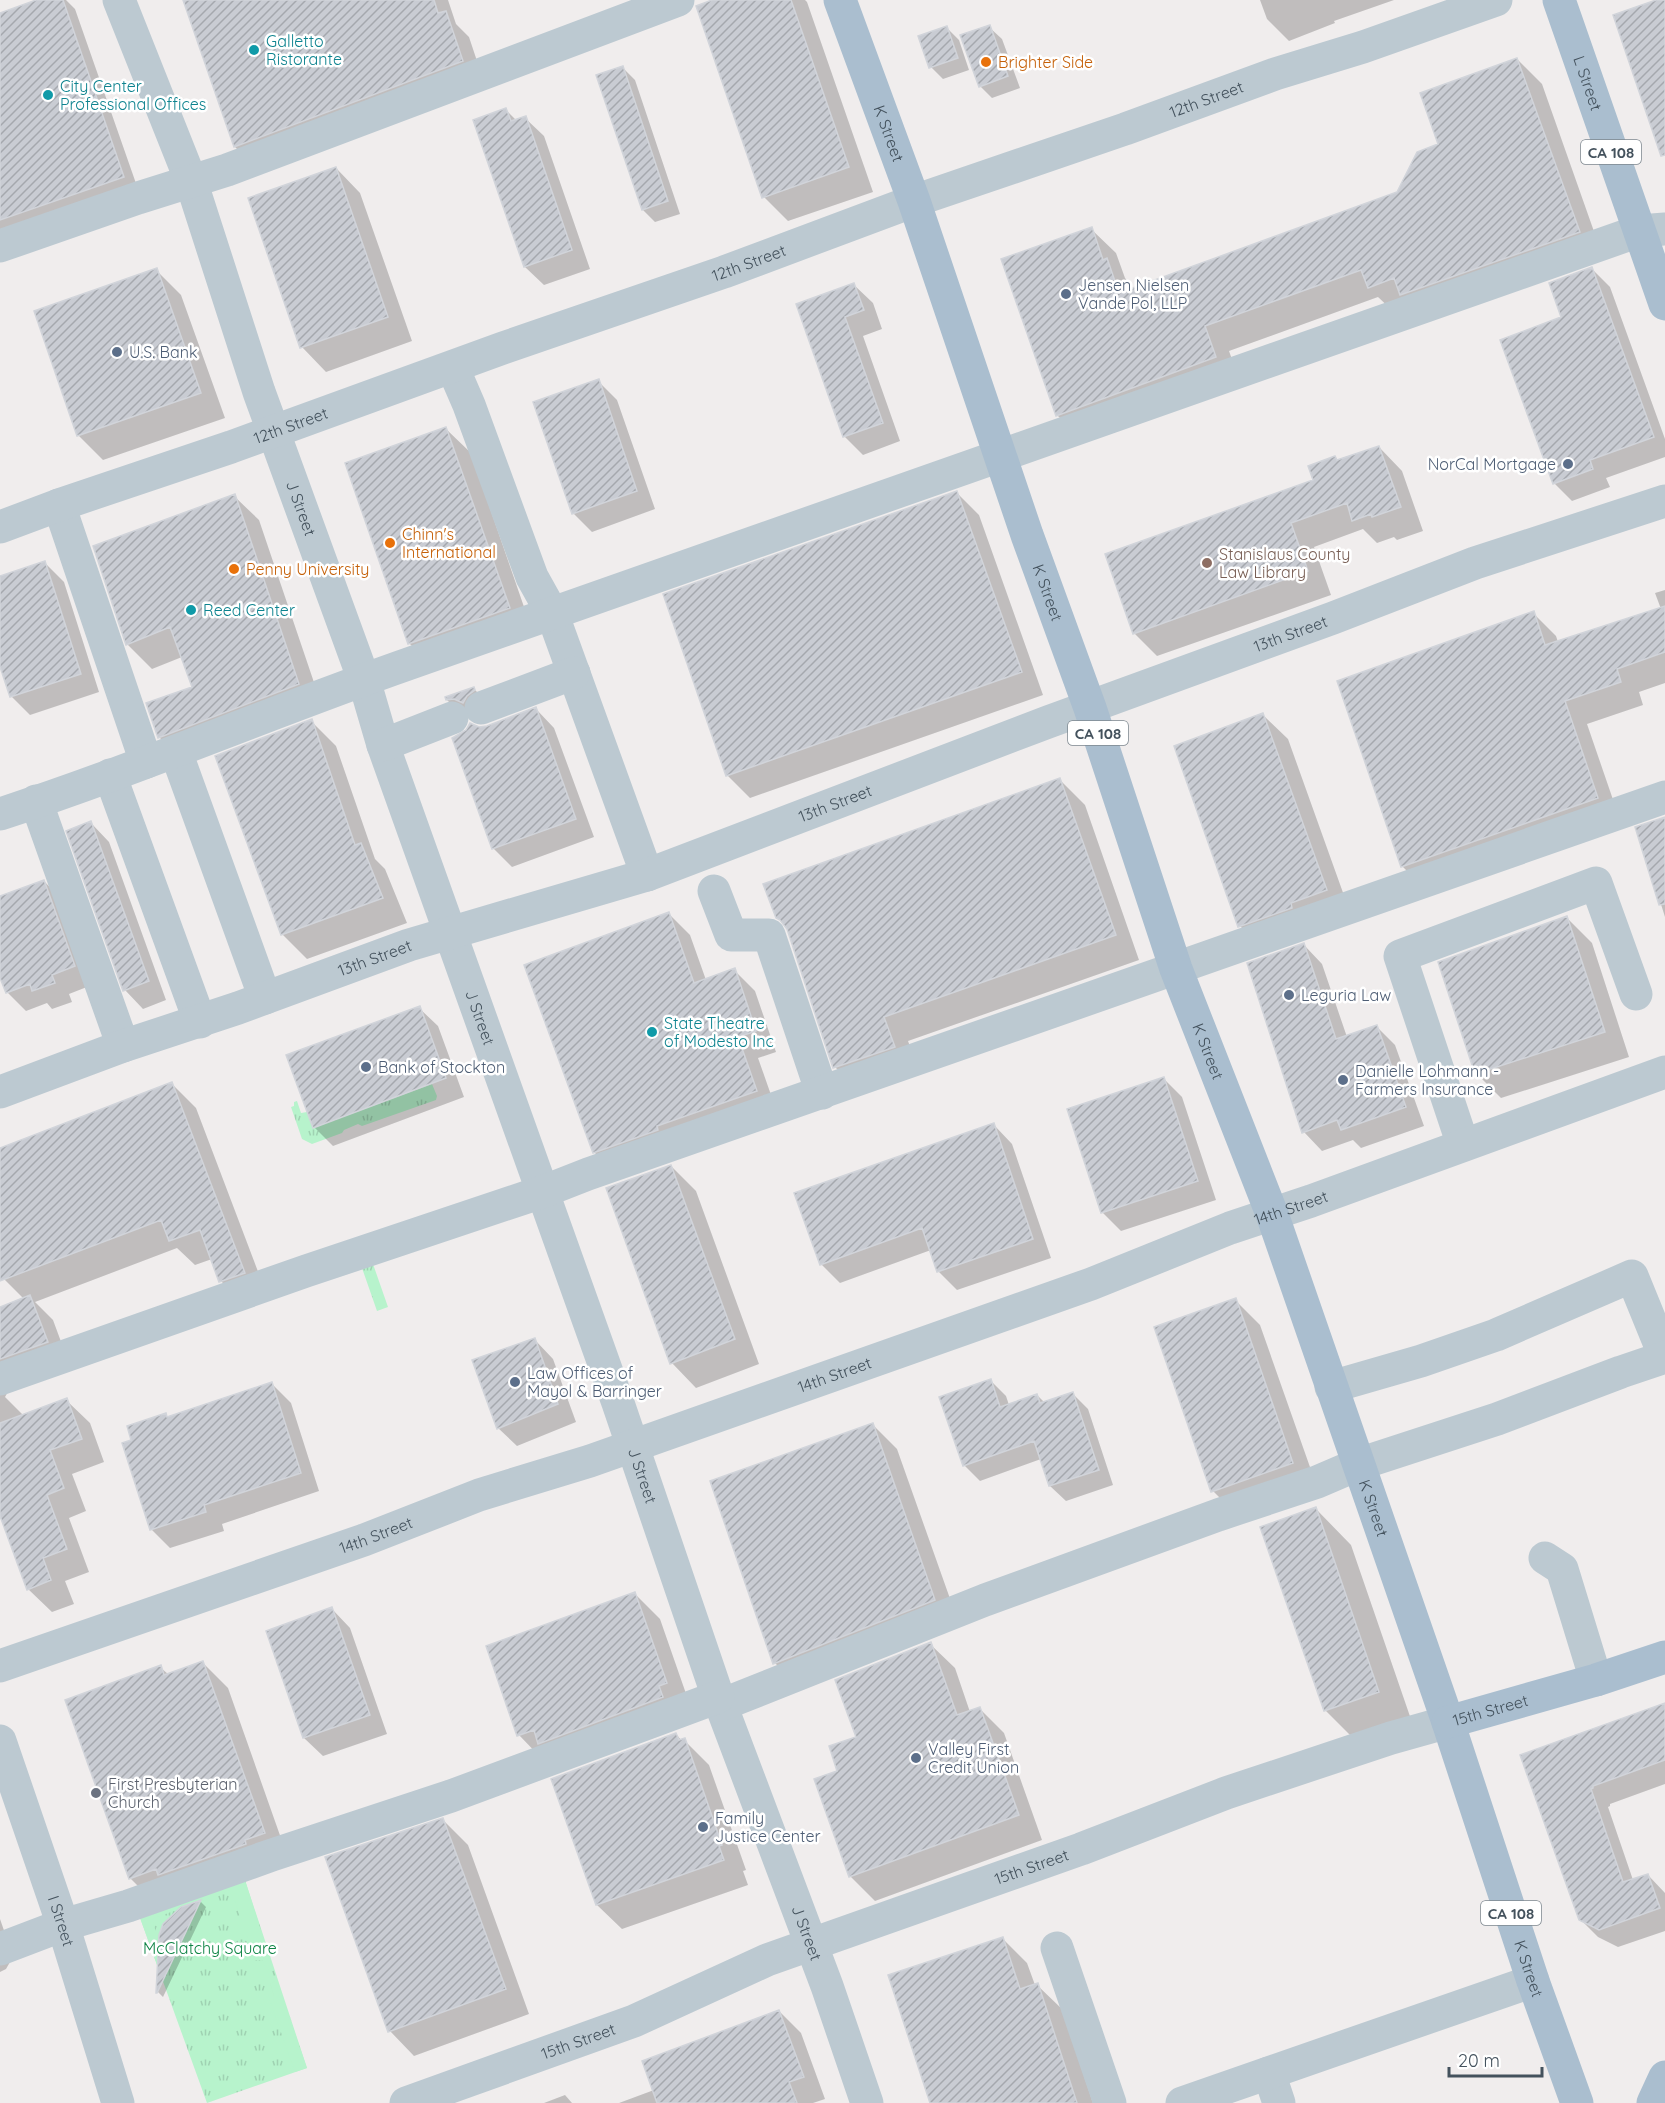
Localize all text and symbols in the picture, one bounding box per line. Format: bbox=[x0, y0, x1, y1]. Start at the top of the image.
place label: Galletto Ristorante bbox=[266, 31, 342, 69]
marker: Galletto Ristorante bbox=[247, 43, 261, 57]
place label: Brighter Side bbox=[998, 52, 1093, 72]
street label: L Street bbox=[1569, 53, 1607, 113]
marker: Brighter Side bbox=[979, 55, 993, 69]
place label: City Center Professional Offices bbox=[60, 76, 206, 114]
street label: 12th Street bbox=[1166, 76, 1246, 122]
marker: City Center Professional Offices bbox=[41, 88, 55, 102]
street label: K Street bbox=[869, 102, 909, 164]
road number: CA 108 bbox=[1581, 140, 1641, 164]
street label: 12th Street bbox=[709, 240, 788, 285]
place label: Jensen Nielsen Vande Pol, LLP bbox=[1078, 275, 1189, 313]
marker: Jensen Nielsen Vande Pol, LLP bbox=[1059, 287, 1073, 301]
place label: U.S. Bank bbox=[129, 342, 197, 362]
marker: U.S. Bank bbox=[110, 345, 124, 359]
street label: 12th Street bbox=[251, 403, 331, 448]
place label: NorCal Mortgage bbox=[1428, 454, 1556, 474]
marker: NorCal Mortgage bbox=[1561, 457, 1575, 471]
street label: J Street bbox=[282, 478, 321, 538]
place label: Chinn's International bbox=[402, 524, 496, 562]
marker: Chinn's International bbox=[383, 536, 397, 550]
place label: Stanislaus County Law Library bbox=[1219, 544, 1350, 582]
marker: Stanislaus County Law Library bbox=[1200, 556, 1214, 570]
place label: Penny University bbox=[246, 559, 369, 579]
street label: K Street bbox=[1028, 561, 1067, 624]
marker: Penny University bbox=[227, 562, 241, 576]
place label: Reed Center bbox=[203, 600, 295, 620]
marker: Reed Center bbox=[184, 603, 198, 617]
street label: 13th Street bbox=[1251, 611, 1330, 656]
road number: CA 108 bbox=[1068, 721, 1128, 745]
street label: 13th Street bbox=[795, 780, 875, 826]
street label: 13th Street bbox=[335, 935, 414, 980]
place label: Leguria Law bbox=[1301, 985, 1391, 1005]
street label: J Street bbox=[461, 987, 499, 1048]
marker: Leguria Law bbox=[1282, 988, 1296, 1002]
place label: State Theatre of Modesto Inc bbox=[664, 1013, 774, 1051]
street label: K Street bbox=[1188, 1020, 1228, 1082]
marker: State Theatre of Modesto Inc bbox=[645, 1025, 659, 1039]
place label: Bank of Stockton bbox=[378, 1057, 505, 1077]
marker: Bank of Stockton bbox=[359, 1060, 373, 1074]
place label: Danielle Lohmann - Farmers Insurance bbox=[1355, 1061, 1499, 1099]
marker: Danielle Lohmann - Farmers Insurance bbox=[1336, 1073, 1350, 1087]
street label: 14th Street bbox=[1251, 1186, 1330, 1229]
street label: 14th Street bbox=[795, 1352, 874, 1397]
place label: Law Offices of Mayol & Barringer bbox=[527, 1363, 662, 1401]
marker: Law Offices of Mayol & Barringer bbox=[508, 1375, 522, 1389]
street label: J Street bbox=[624, 1445, 661, 1506]
street label: K Street bbox=[1355, 1477, 1393, 1539]
street label: 14th Street bbox=[337, 1512, 415, 1558]
street label: 15th Street bbox=[1450, 1690, 1530, 1730]
place label: Valley First Credit Union bbox=[928, 1739, 1019, 1777]
marker: Valley First Credit Union bbox=[909, 1751, 923, 1765]
place label: First Presbyterian Church bbox=[108, 1774, 238, 1812]
marker: First Presbyterian Church bbox=[89, 1786, 103, 1800]
place label: Family Justice Center bbox=[715, 1808, 821, 1846]
marker: Family Justice Center bbox=[696, 1820, 710, 1834]
street label: 15th Street bbox=[992, 1844, 1071, 1889]
street label: I Street bbox=[44, 1893, 79, 1949]
road number: CA 108 bbox=[1481, 1901, 1541, 1925]
street label: J Street bbox=[787, 1902, 826, 1963]
street label: K Street bbox=[1510, 1937, 1548, 2000]
park label: McClatchy Square bbox=[143, 1938, 277, 1958]
street label: 15th Street bbox=[538, 2019, 618, 2064]
scale bar bbox=[1449, 2040, 1542, 2078]
text: 20 m bbox=[1458, 2049, 1500, 2072]

